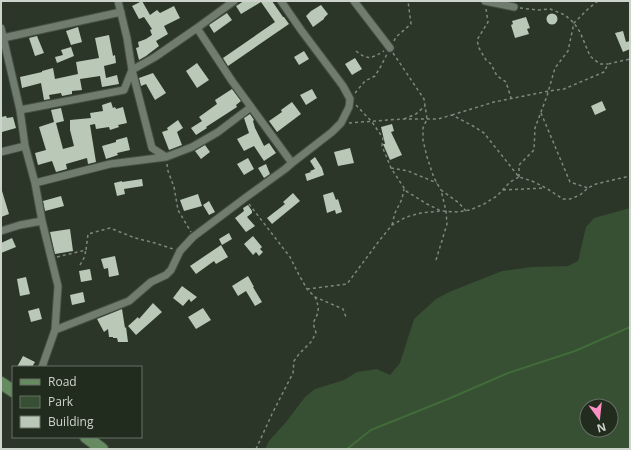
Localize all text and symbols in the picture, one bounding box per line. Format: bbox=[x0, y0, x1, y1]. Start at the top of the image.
legend bbox=[12, 366, 142, 438]
text: Road bbox=[48, 373, 77, 390]
text: Park bbox=[48, 393, 74, 410]
north arrow bbox=[579, 398, 619, 438]
text: Building bbox=[48, 413, 94, 430]
text: N bbox=[595, 420, 608, 437]

